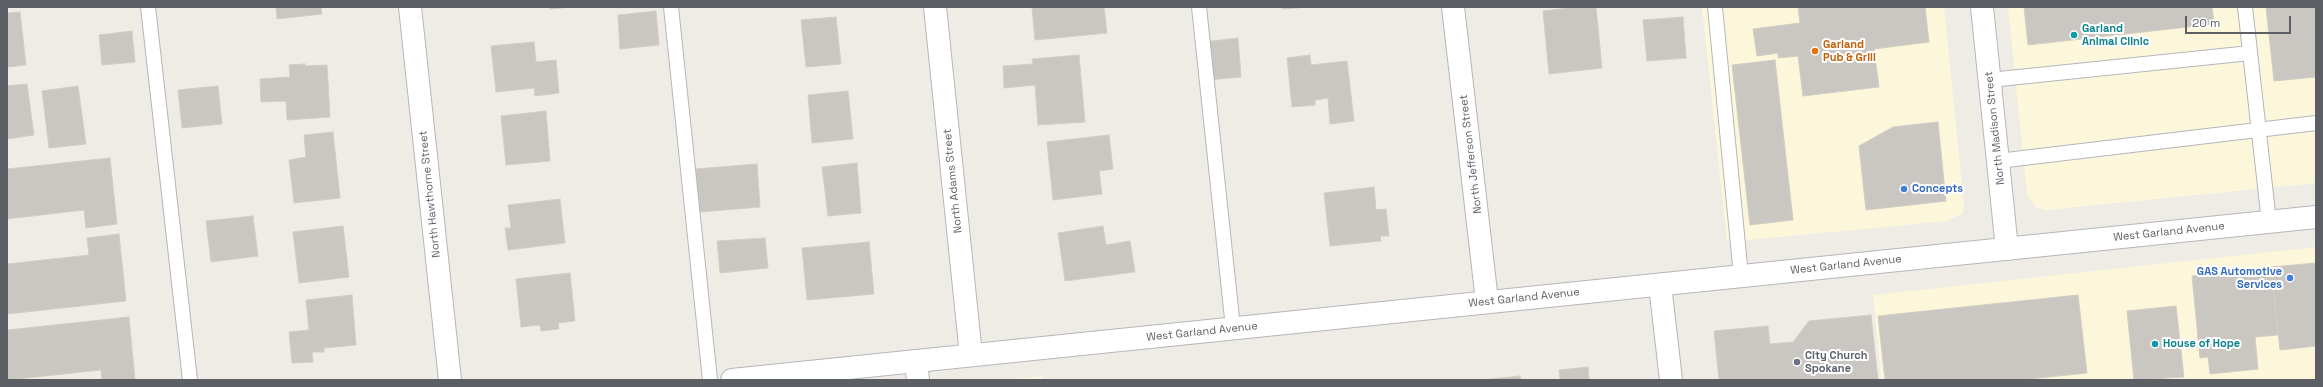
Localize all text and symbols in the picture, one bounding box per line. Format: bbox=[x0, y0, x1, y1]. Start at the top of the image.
scale bar bbox=[2187, 8, 2293, 34]
text: 20 m bbox=[2192, 15, 2220, 31]
place label: Garland Animal Clinic bbox=[2082, 22, 2149, 48]
marker: Garland Animal Clinic bbox=[2069, 30, 2079, 40]
place label: Garland Pub & Grill bbox=[1823, 38, 1876, 64]
marker: Garland Pub & Grill bbox=[1810, 46, 1820, 56]
street label: North Madison Street bbox=[1982, 71, 2008, 185]
street label: North Jefferson Street bbox=[1457, 94, 1485, 214]
street label: North Adams Street bbox=[941, 128, 965, 234]
street label: North Hawthorne Street bbox=[417, 130, 443, 258]
place label: Concepts bbox=[1912, 182, 1963, 196]
marker: Concepts bbox=[1899, 184, 1909, 194]
street label: West Garland Avenue bbox=[2113, 220, 2225, 244]
street label: West Garland Avenue bbox=[1790, 253, 1902, 277]
place label: GAS Automotive Services bbox=[2197, 265, 2282, 291]
marker: GAS Automotive Services bbox=[2285, 273, 2295, 283]
street label: West Garland Avenue bbox=[1468, 286, 1580, 310]
street label: West Garland Avenue bbox=[1146, 320, 1258, 344]
place label: House of Hope bbox=[2163, 337, 2240, 351]
marker: House of Hope bbox=[2150, 339, 2160, 349]
place label: City Church Spokane bbox=[1805, 349, 1868, 375]
marker: City Church Spokane bbox=[1792, 357, 1802, 367]

